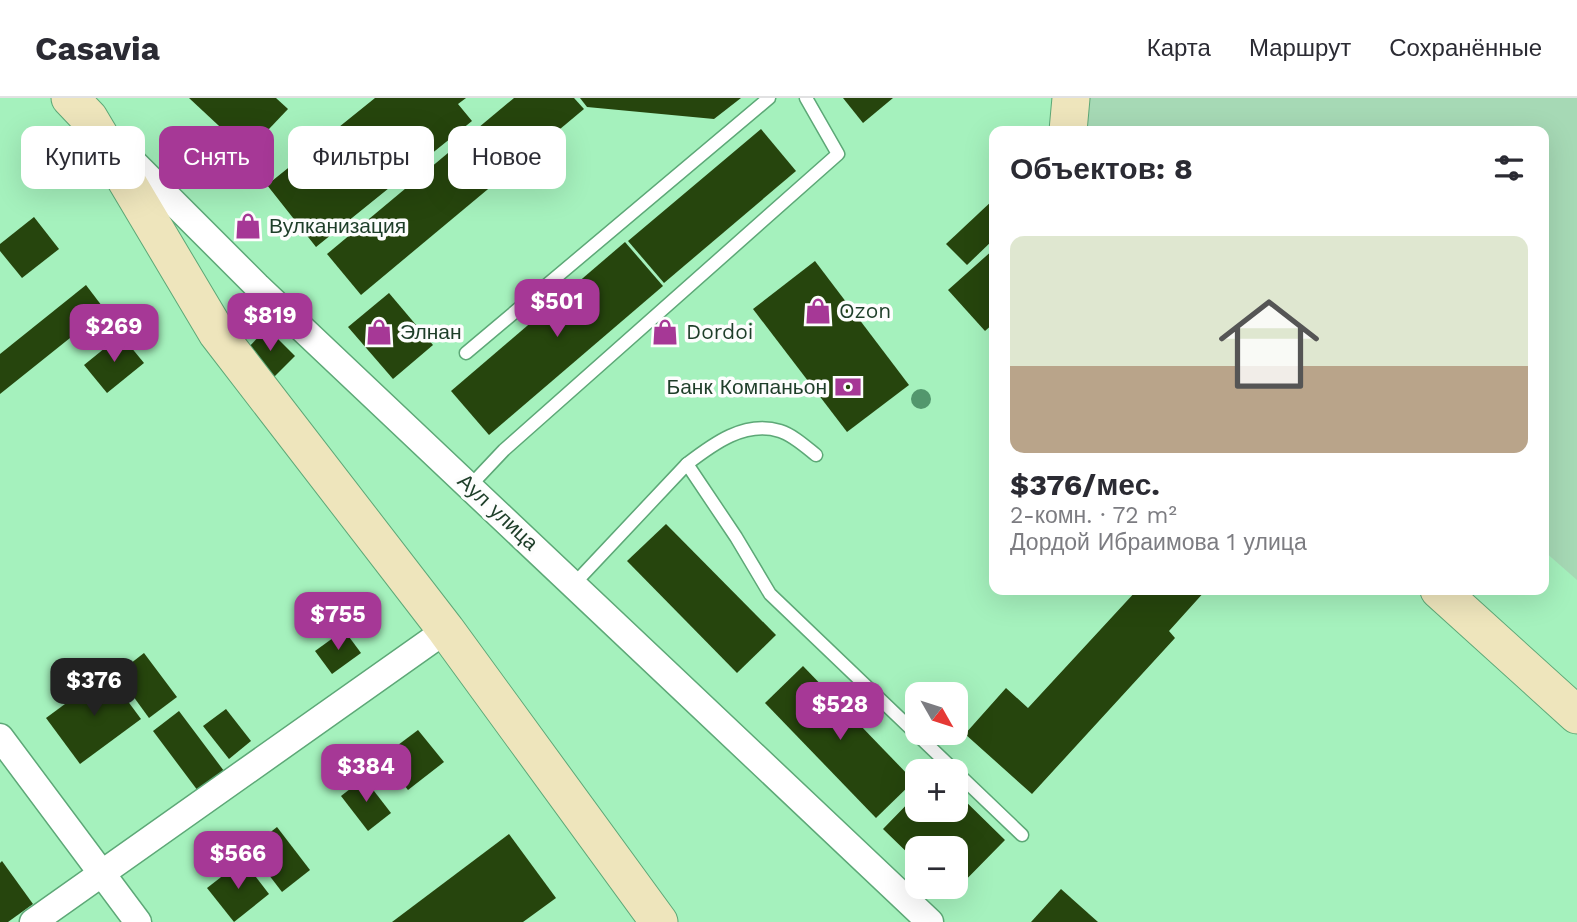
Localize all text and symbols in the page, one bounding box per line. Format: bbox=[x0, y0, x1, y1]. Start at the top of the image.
text: Casavia bbox=[35, 29, 160, 68]
text: Карта bbox=[1147, 34, 1211, 62]
text: Маршрут bbox=[1249, 34, 1351, 62]
text: Сохранённые bbox=[1389, 34, 1542, 62]
chip: Купить bbox=[21, 126, 145, 189]
chip: Снять bbox=[159, 126, 274, 189]
chip: Фильтры bbox=[288, 126, 434, 189]
chip: Новое bbox=[448, 126, 566, 189]
icon: filters bbox=[1490, 149, 1528, 187]
text: Объектов: 8 bbox=[1010, 151, 1193, 186]
shop icon: Вулканизация bbox=[233, 211, 263, 241]
place label: Вулканизация bbox=[269, 213, 406, 238]
pin: $501 bbox=[516, 280, 598, 339]
icon: home bbox=[1206, 281, 1332, 407]
text: $501 bbox=[531, 288, 583, 315]
pin: $819 bbox=[229, 294, 311, 353]
shop icon: Ozon bbox=[803, 296, 833, 326]
place label: Ozon bbox=[839, 298, 891, 323]
text: $819 bbox=[243, 302, 297, 329]
pin: $269 bbox=[73, 304, 155, 364]
text: $269 bbox=[86, 313, 142, 340]
shop icon: Элнан bbox=[364, 317, 394, 347]
shop icon: Dordoi bbox=[650, 317, 680, 347]
place label: Элнан bbox=[400, 319, 462, 344]
place label: Dordoi bbox=[686, 319, 753, 344]
bank icon: Банк Компаньон bbox=[833, 372, 863, 402]
place label: Банк Компаньон bbox=[666, 374, 827, 399]
text: $376/мес. bbox=[1010, 467, 1160, 502]
street label: Аул улица bbox=[453, 468, 544, 555]
text: 2-комн. · 72 m² bbox=[1010, 502, 1177, 529]
text: Дордой Ибраимова 1 улица bbox=[1010, 529, 1307, 556]
pin: $755 bbox=[297, 592, 379, 652]
text: $755 bbox=[310, 601, 366, 628]
pin: $376 bbox=[53, 658, 135, 718]
text: $376 bbox=[66, 667, 122, 694]
pin: $528 bbox=[799, 682, 881, 742]
north arrow bbox=[905, 682, 968, 746]
map controls bbox=[905, 682, 968, 899]
text: $528 bbox=[812, 691, 868, 718]
pin: $384 bbox=[325, 744, 407, 804]
text: $384 bbox=[337, 753, 395, 780]
button: + bbox=[905, 759, 968, 822]
pin: $566 bbox=[197, 832, 279, 891]
button: − bbox=[905, 836, 968, 899]
text: $566 bbox=[210, 840, 266, 867]

